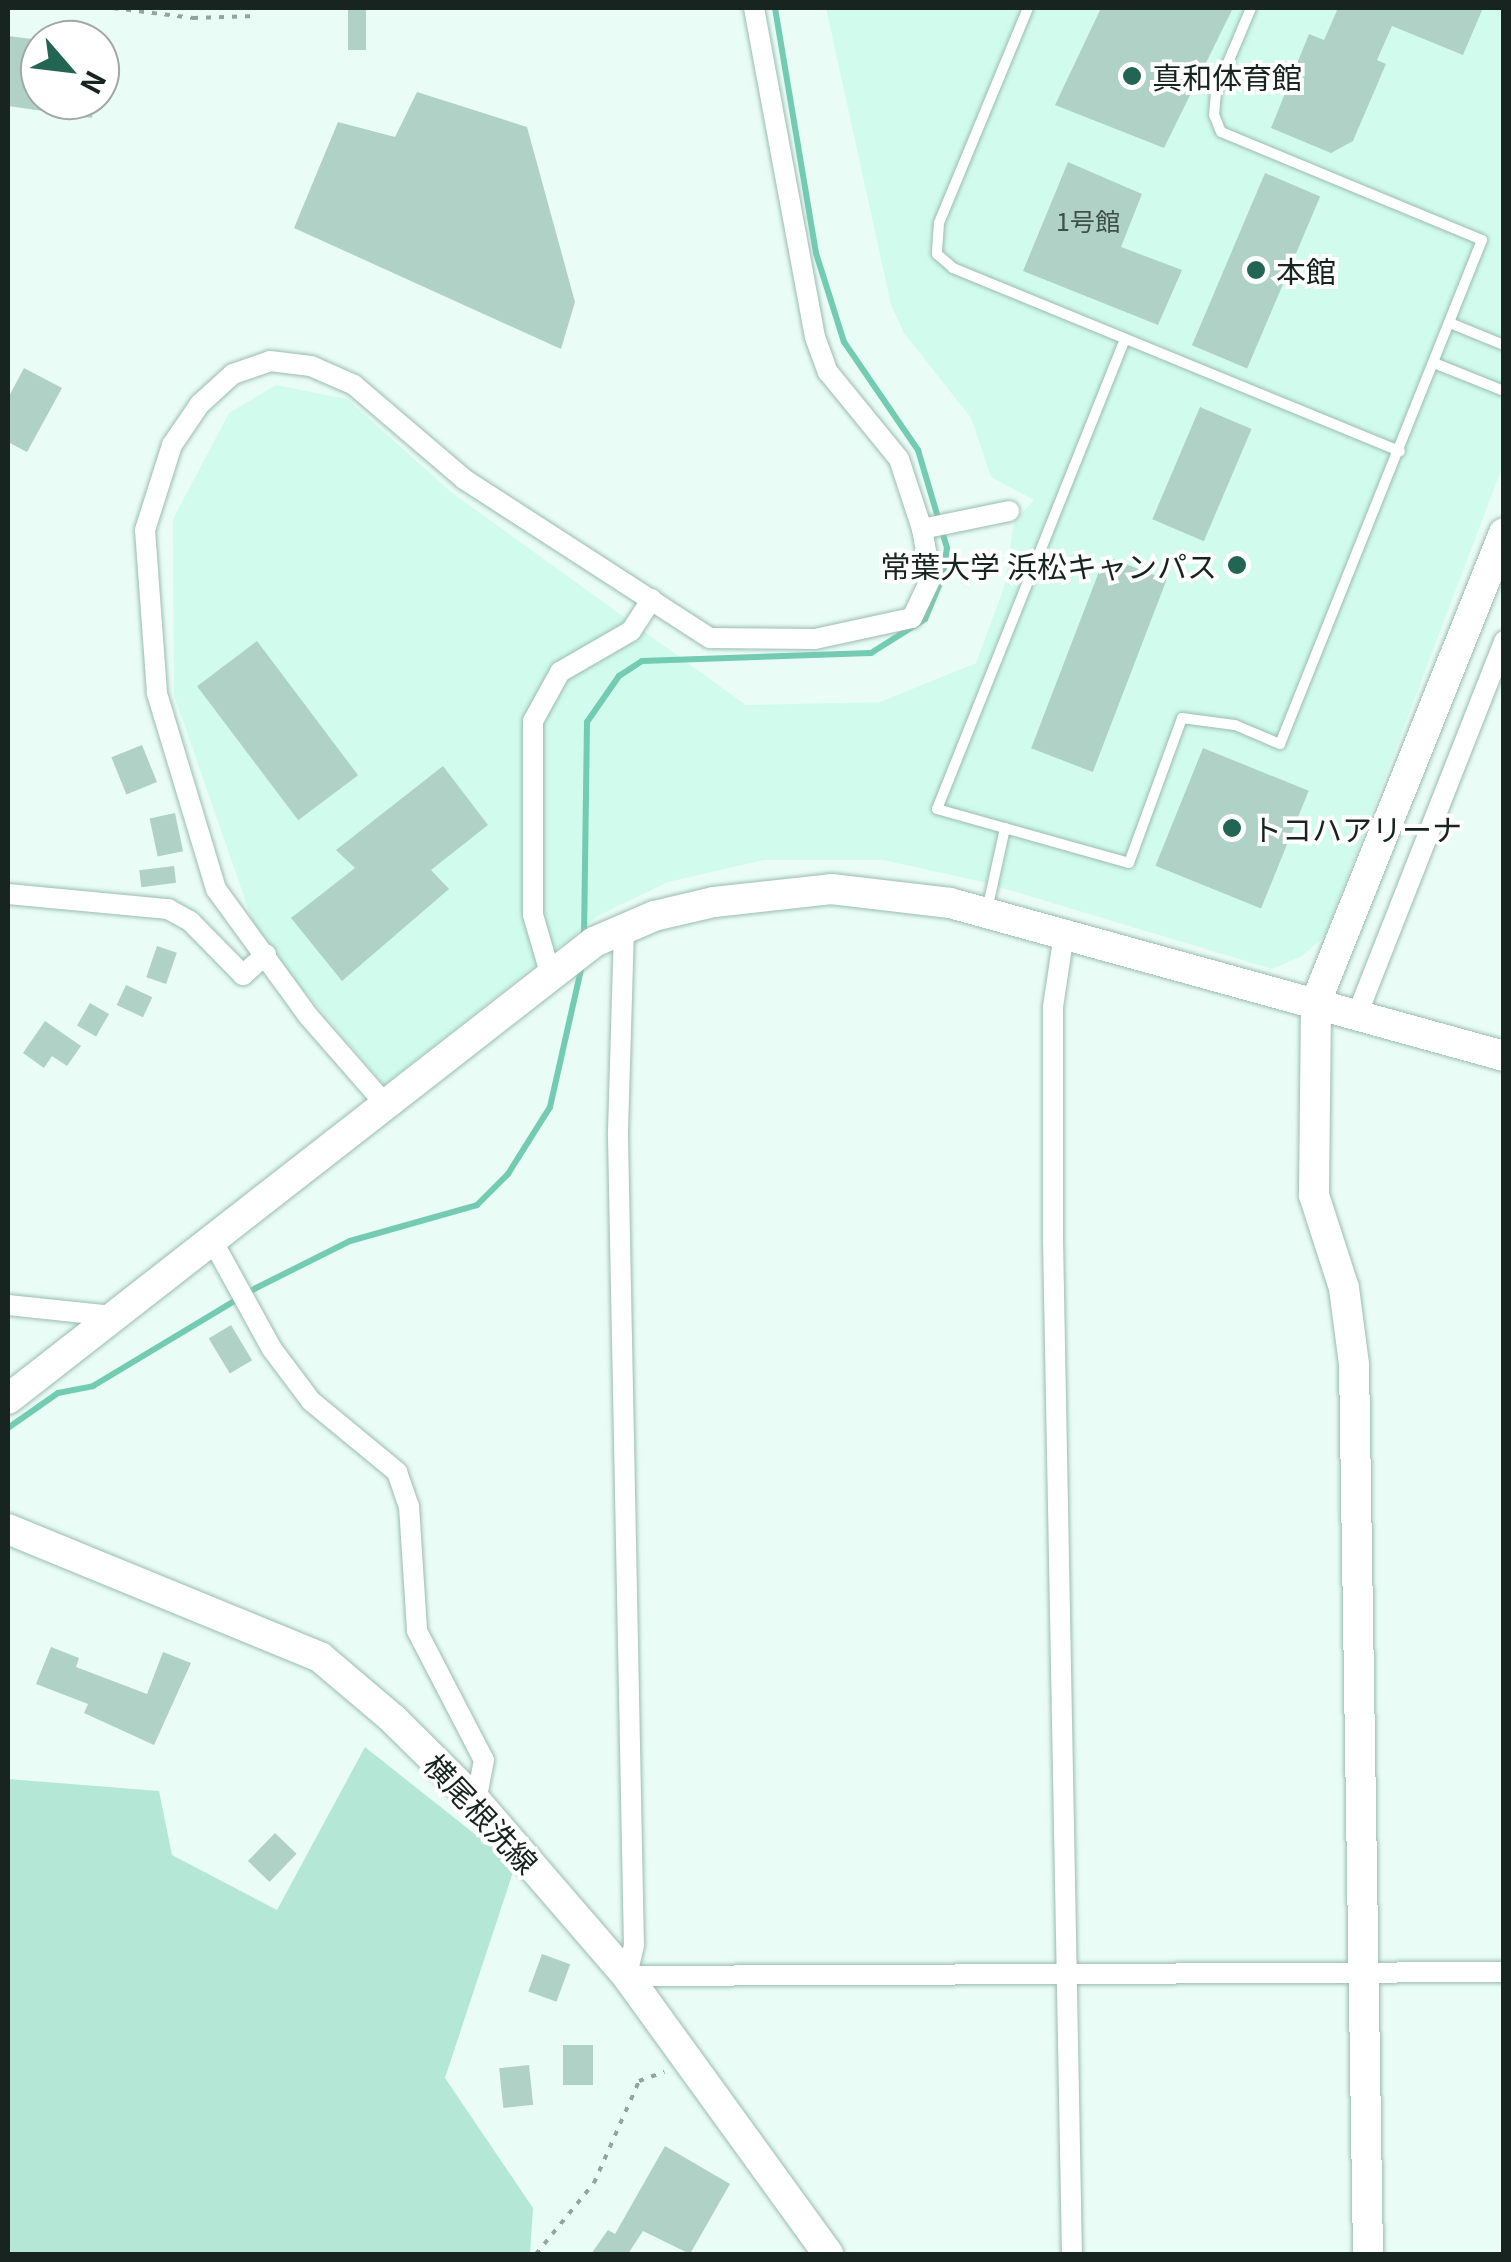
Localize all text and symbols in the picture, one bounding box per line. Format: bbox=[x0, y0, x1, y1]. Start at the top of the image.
north arrow bbox=[20, 20, 120, 120]
place label: 真和体育館 bbox=[1152, 58, 1302, 94]
text: N bbox=[72, 64, 117, 102]
marker: 真和体育館 bbox=[1121, 65, 1143, 87]
house number: 1号館 bbox=[1056, 205, 1120, 235]
place label: 本館 bbox=[1276, 252, 1336, 288]
marker: 本館 bbox=[1245, 259, 1267, 281]
place label: 常葉大学 浜松キャンパス bbox=[880, 547, 1217, 583]
marker: 常葉大学 浜松キャンパス bbox=[1226, 554, 1248, 576]
place label: トコハアリーナ bbox=[1252, 810, 1462, 846]
marker: トコハアリーナ bbox=[1221, 817, 1243, 839]
street label: 横尾根洗線 bbox=[418, 1746, 546, 1880]

